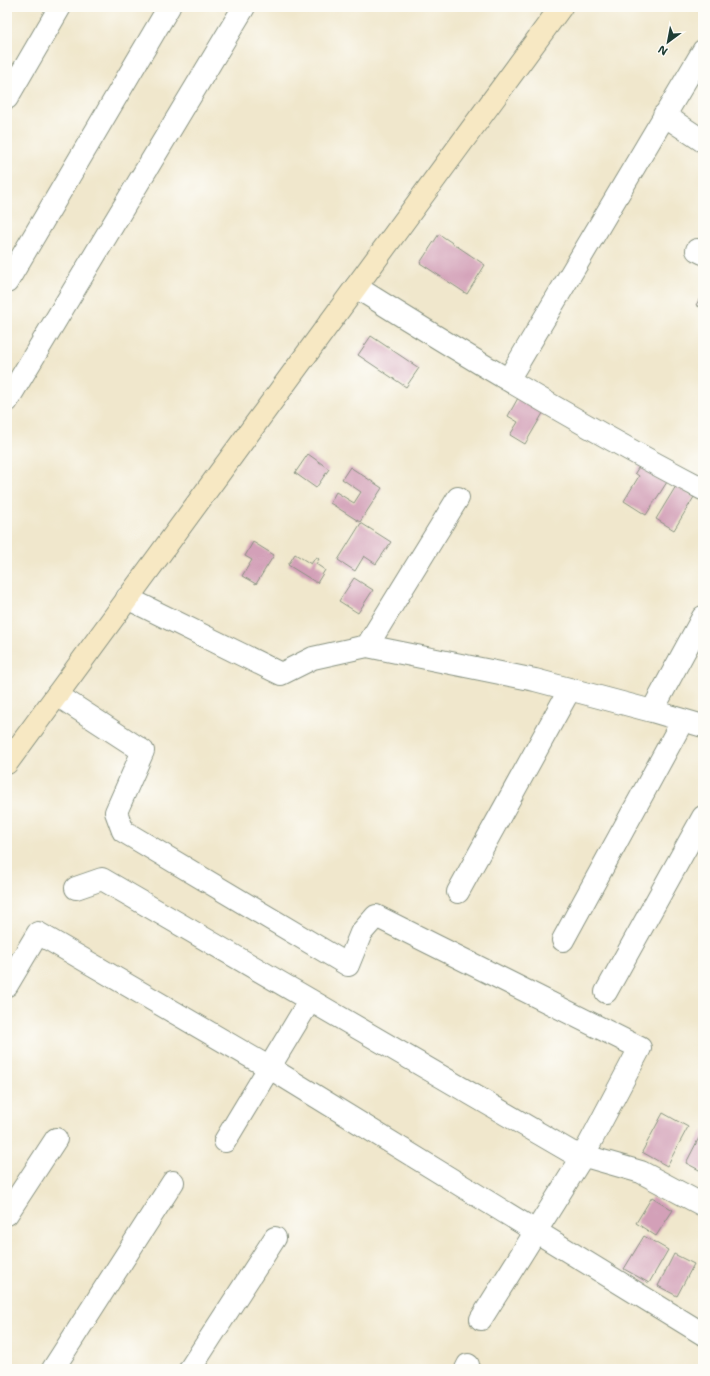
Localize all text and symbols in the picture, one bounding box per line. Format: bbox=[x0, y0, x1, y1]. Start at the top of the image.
north arrow bbox=[648, 22, 688, 62]
text: N bbox=[655, 41, 671, 59]

